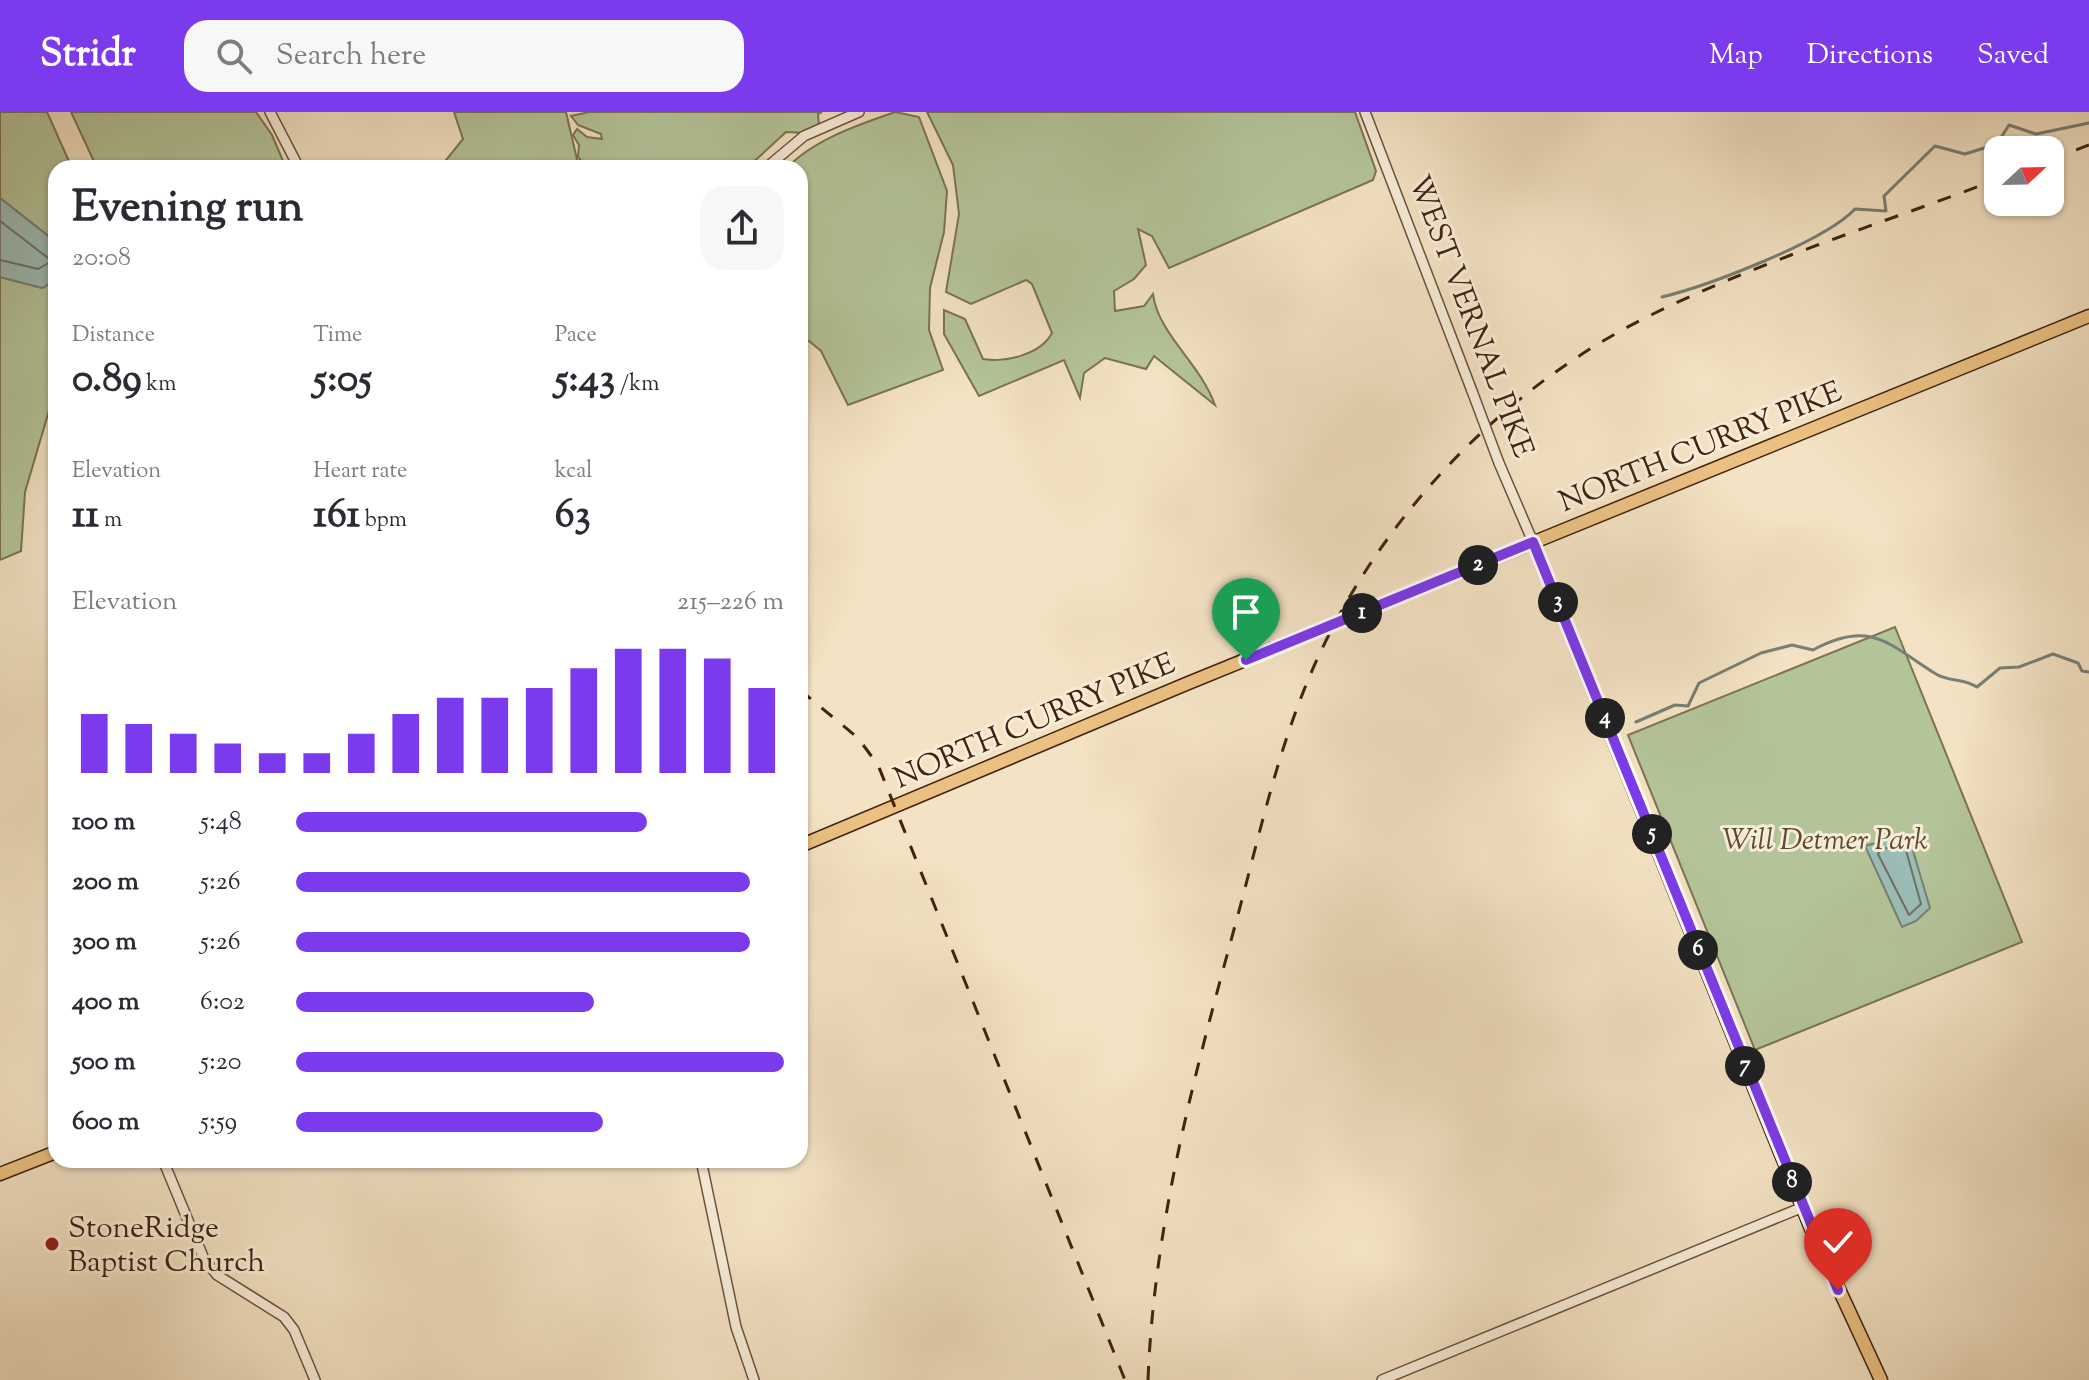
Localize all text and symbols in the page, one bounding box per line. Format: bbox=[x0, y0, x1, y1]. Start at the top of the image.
search box bbox=[184, 20, 744, 92]
text: Stridr bbox=[40, 29, 136, 83]
icon: search bbox=[212, 34, 256, 78]
text: Search here bbox=[276, 35, 426, 78]
text: Map bbox=[1709, 36, 1763, 76]
text: Directions bbox=[1807, 36, 1933, 76]
text: Saved bbox=[1977, 36, 2049, 76]
north arrow bbox=[1984, 136, 2064, 216]
map controls bbox=[1984, 136, 2064, 216]
street label: WEST VERNAL PIKE bbox=[1396, 169, 1543, 464]
text: Evening run bbox=[72, 178, 304, 241]
button: share bbox=[700, 186, 784, 270]
text: 20:08 bbox=[72, 240, 131, 277]
text: Distance bbox=[72, 320, 155, 352]
text: Time bbox=[313, 320, 362, 352]
text: Pace bbox=[555, 320, 597, 352]
text: 0.89 bbox=[72, 352, 142, 409]
text: 5:05 bbox=[313, 352, 372, 409]
text: 5:43 bbox=[555, 352, 615, 409]
text: km bbox=[142, 369, 176, 401]
text: /km bbox=[615, 369, 660, 401]
street label: NORTH CURRY PIKE bbox=[1553, 372, 1849, 525]
text: Elevation bbox=[72, 456, 161, 488]
text: Heart rate bbox=[313, 456, 407, 488]
text: kcal bbox=[555, 456, 592, 488]
text: 11 bbox=[72, 488, 99, 545]
text: 161 bbox=[313, 488, 360, 545]
text: 63 bbox=[555, 488, 591, 545]
text: m bbox=[99, 505, 122, 537]
text: bpm bbox=[360, 505, 407, 537]
pin: 2 bbox=[1458, 545, 1498, 585]
text: 2 bbox=[1473, 549, 1483, 581]
pin bbox=[1212, 578, 1280, 660]
pin: 3 bbox=[1538, 582, 1578, 622]
text: Elevation bbox=[72, 584, 177, 621]
text: 215–226 m bbox=[677, 584, 784, 621]
text: 3 bbox=[1554, 586, 1562, 618]
icon: arrive bbox=[1224, 590, 1268, 634]
pin: 1 bbox=[1342, 593, 1382, 633]
text: 1 bbox=[1358, 597, 1366, 629]
street label: NORTH CURRY PIKE bbox=[888, 644, 1182, 801]
pin: 4 bbox=[1585, 698, 1625, 738]
text: 4 bbox=[1599, 702, 1611, 734]
text: 100 m bbox=[72, 804, 135, 841]
text: 5:48 bbox=[200, 804, 242, 841]
pin: 5 bbox=[1632, 814, 1672, 854]
text: 5 bbox=[1648, 818, 1656, 850]
park label: Will Detmer Park bbox=[1722, 820, 1928, 863]
text: 200 m bbox=[72, 864, 139, 901]
text: 5:26 bbox=[200, 864, 241, 901]
text: 300 m bbox=[72, 924, 137, 961]
text: 5:26 bbox=[200, 924, 241, 961]
pin: 6 bbox=[1678, 930, 1718, 970]
text: 6 bbox=[1693, 934, 1703, 966]
text: 400 m bbox=[72, 984, 139, 1021]
text: 6:02 bbox=[200, 984, 245, 1021]
text: 500 m bbox=[72, 1044, 135, 1081]
text: 5:20 bbox=[200, 1044, 242, 1081]
pin: 7 bbox=[1725, 1046, 1765, 1086]
text: 7 bbox=[1739, 1050, 1751, 1082]
text: 600 m bbox=[72, 1104, 139, 1141]
text: 5:59 bbox=[200, 1104, 237, 1141]
pin: 8 bbox=[1772, 1162, 1812, 1202]
text: 8 bbox=[1786, 1166, 1798, 1198]
place label: StoneRidge Baptist Church bbox=[68, 1208, 266, 1285]
pin bbox=[1804, 1208, 1872, 1290]
icon: check bbox=[1816, 1220, 1860, 1264]
marker: StoneRidge Baptist Church bbox=[43, 1235, 61, 1253]

